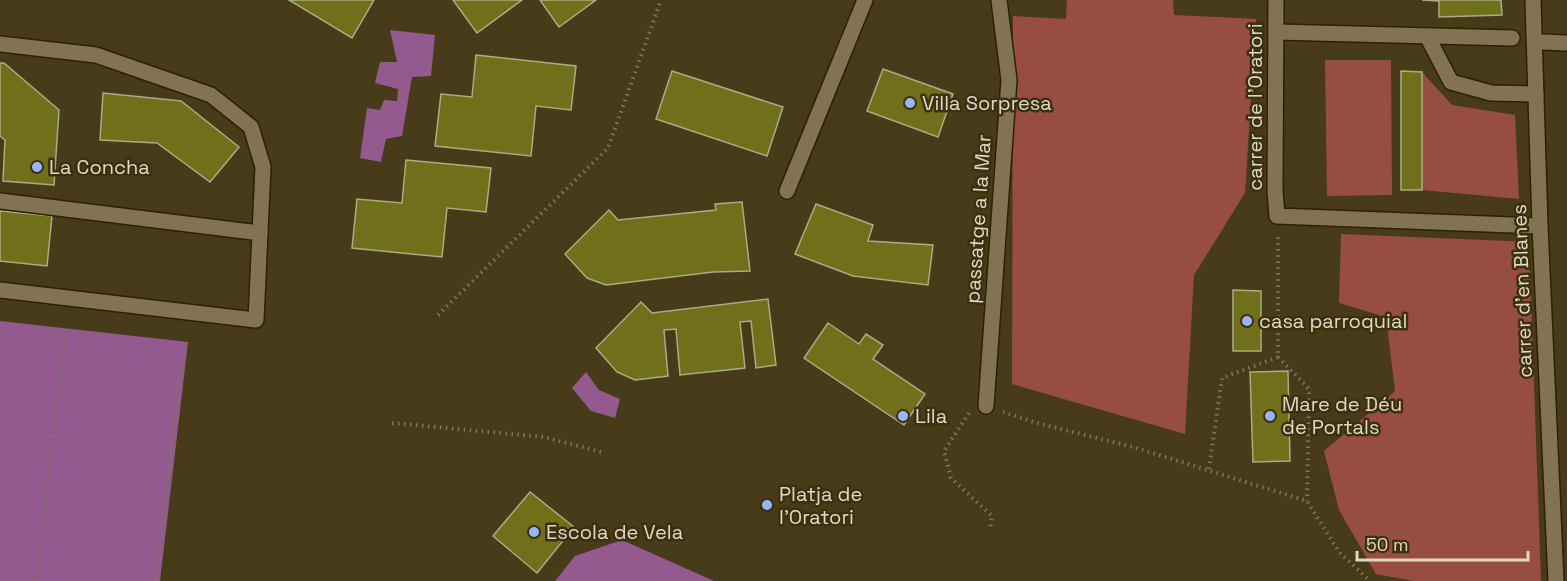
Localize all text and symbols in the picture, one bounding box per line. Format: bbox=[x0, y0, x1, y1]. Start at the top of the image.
street label: carrer de l'Oratori bbox=[1242, 23, 1268, 191]
place label: Villa Sorpresa bbox=[922, 90, 1052, 116]
marker: Villa Sorpresa bbox=[903, 96, 917, 110]
street label: passatge a la Mar bbox=[959, 134, 997, 304]
place label: La Concha bbox=[49, 154, 150, 180]
marker: La Concha bbox=[30, 160, 44, 174]
street label: carrer d'en Blanes bbox=[1506, 204, 1538, 378]
place label: casa parroquial bbox=[1259, 308, 1407, 334]
marker: casa parroquial bbox=[1240, 314, 1254, 328]
place label: Mare de Déu de Portals bbox=[1282, 391, 1402, 440]
place label: Lila bbox=[915, 403, 947, 429]
marker: Lila bbox=[896, 409, 910, 423]
marker: Mare de Déu de Portals bbox=[1263, 409, 1277, 423]
place label: Platja de l'Oratori bbox=[779, 481, 862, 530]
marker: Platja de l'Oratori bbox=[760, 498, 774, 512]
place label: Escola de Vela bbox=[546, 519, 683, 545]
scale bar bbox=[1357, 524, 1528, 562]
marker: Escola de Vela bbox=[527, 525, 541, 539]
text: 50 m bbox=[1366, 533, 1408, 556]

